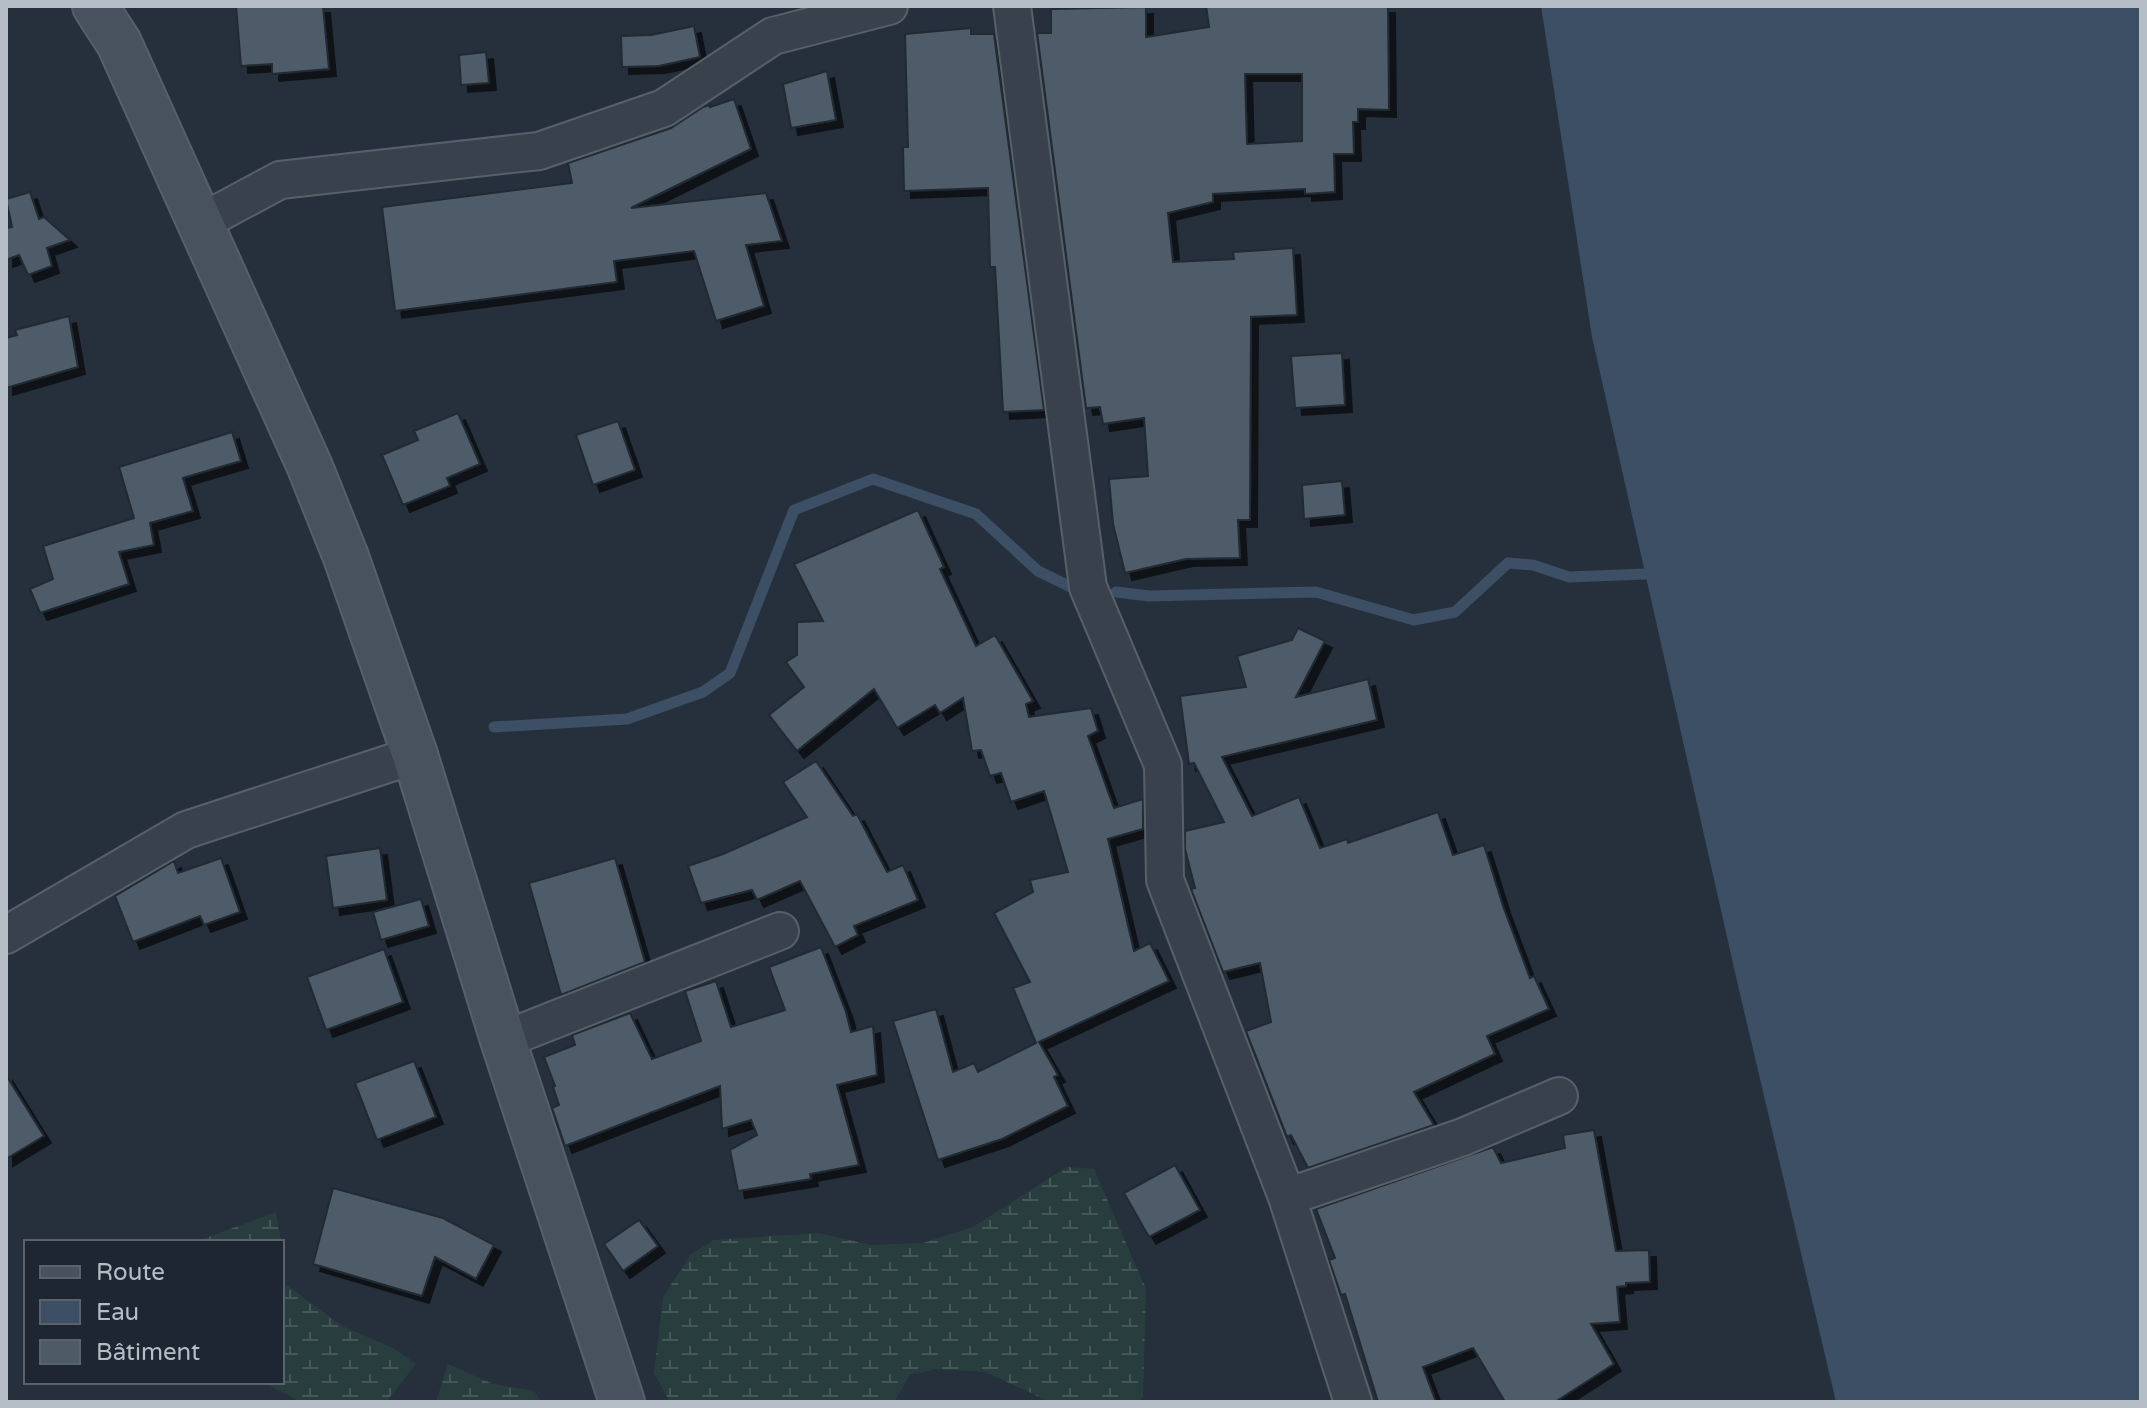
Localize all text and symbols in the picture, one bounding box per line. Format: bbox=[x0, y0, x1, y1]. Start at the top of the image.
legend bbox=[24, 1240, 284, 1384]
text: Route bbox=[96, 1258, 165, 1287]
text: Eau bbox=[96, 1298, 139, 1327]
text: Bâtiment bbox=[96, 1338, 200, 1367]

